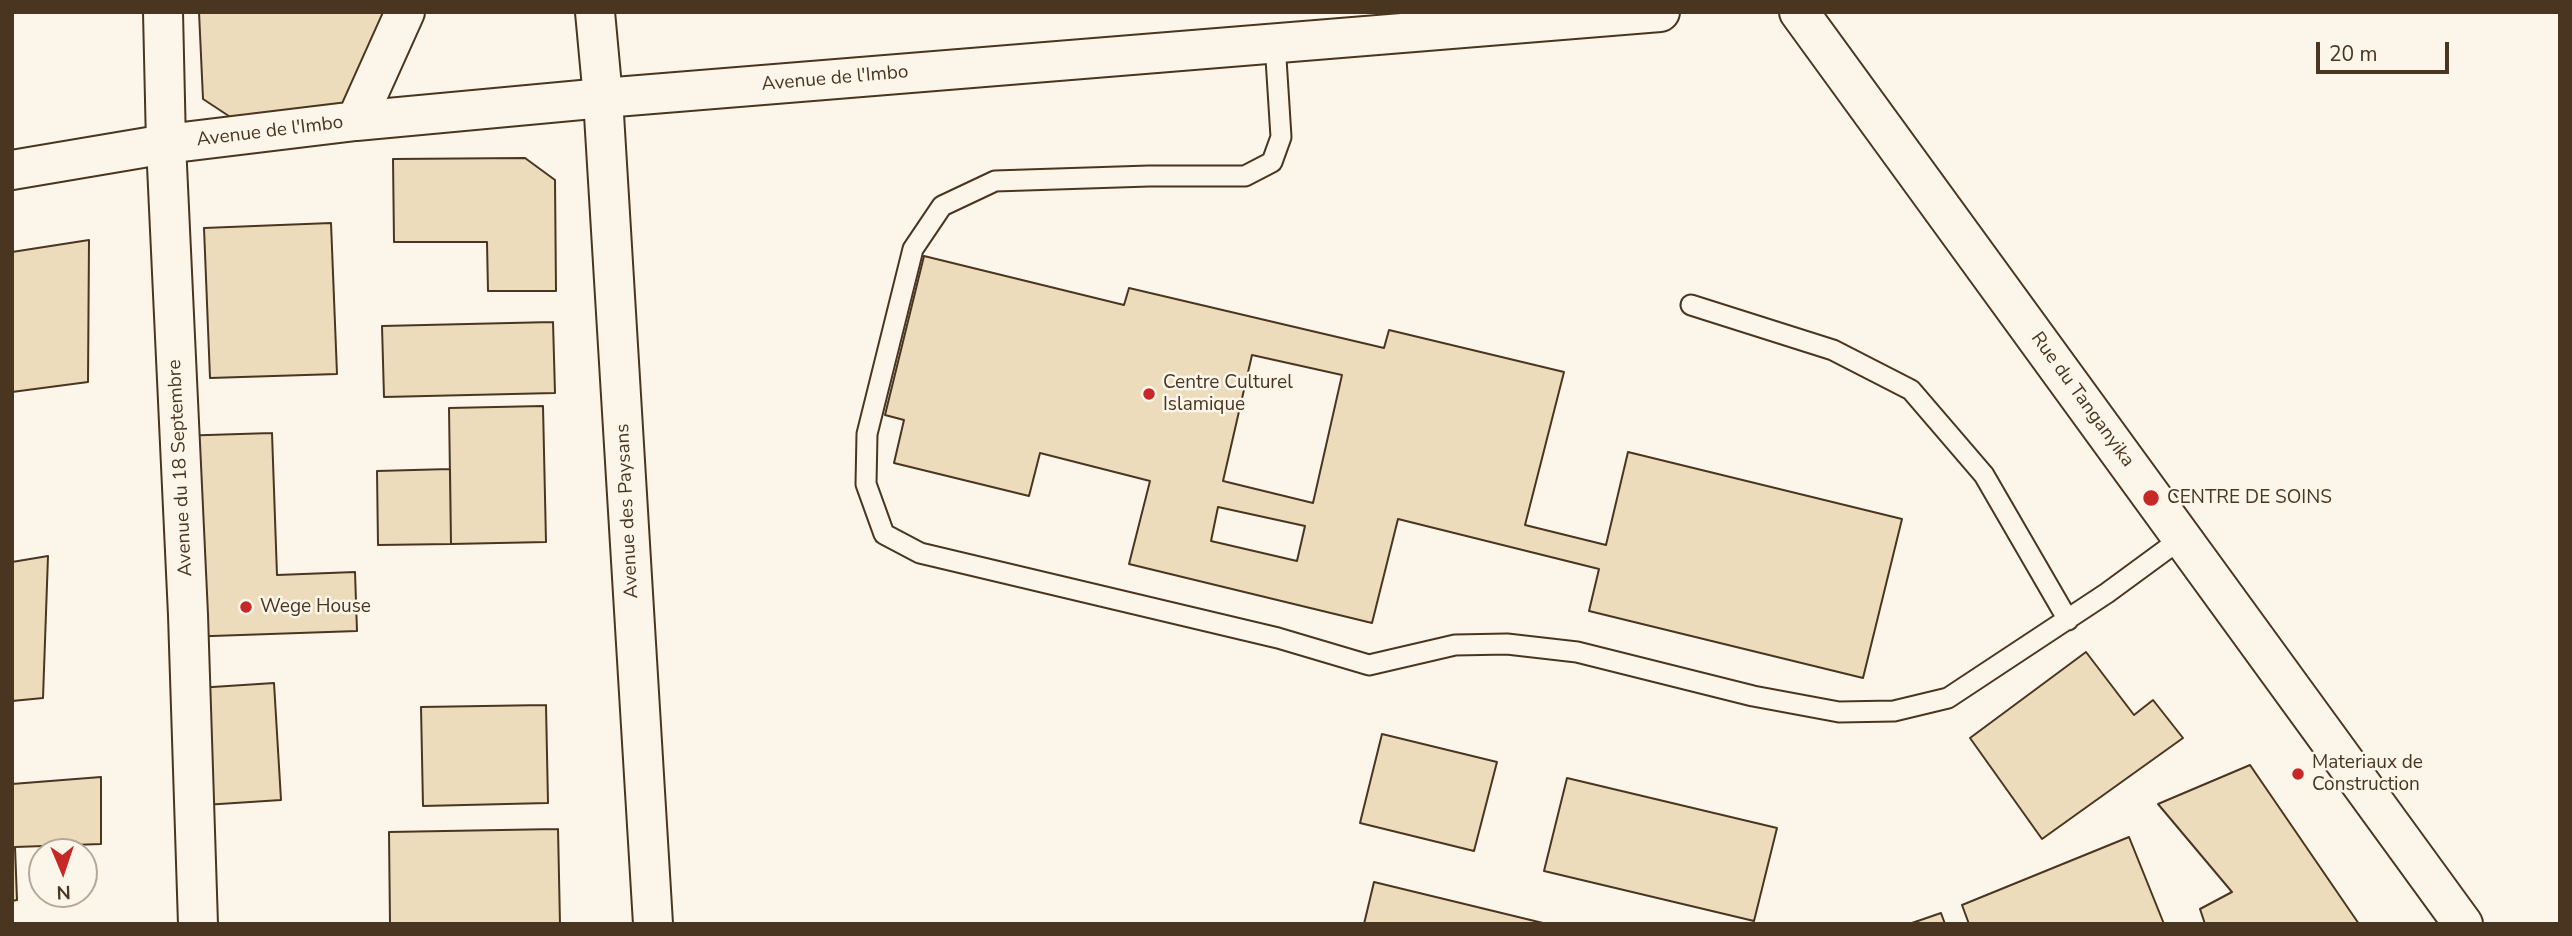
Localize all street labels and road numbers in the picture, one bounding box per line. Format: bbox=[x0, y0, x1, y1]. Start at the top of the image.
street label: Avenue de l'Imbo bbox=[761, 61, 909, 97]
street label: Avenue de l'Imbo bbox=[195, 112, 345, 152]
street label: Rue du Tanganyika bbox=[2025, 328, 2139, 472]
street label: Avenue du 18 Septembre bbox=[164, 359, 198, 577]
street label: Avenue des Paysans bbox=[612, 423, 644, 599]

